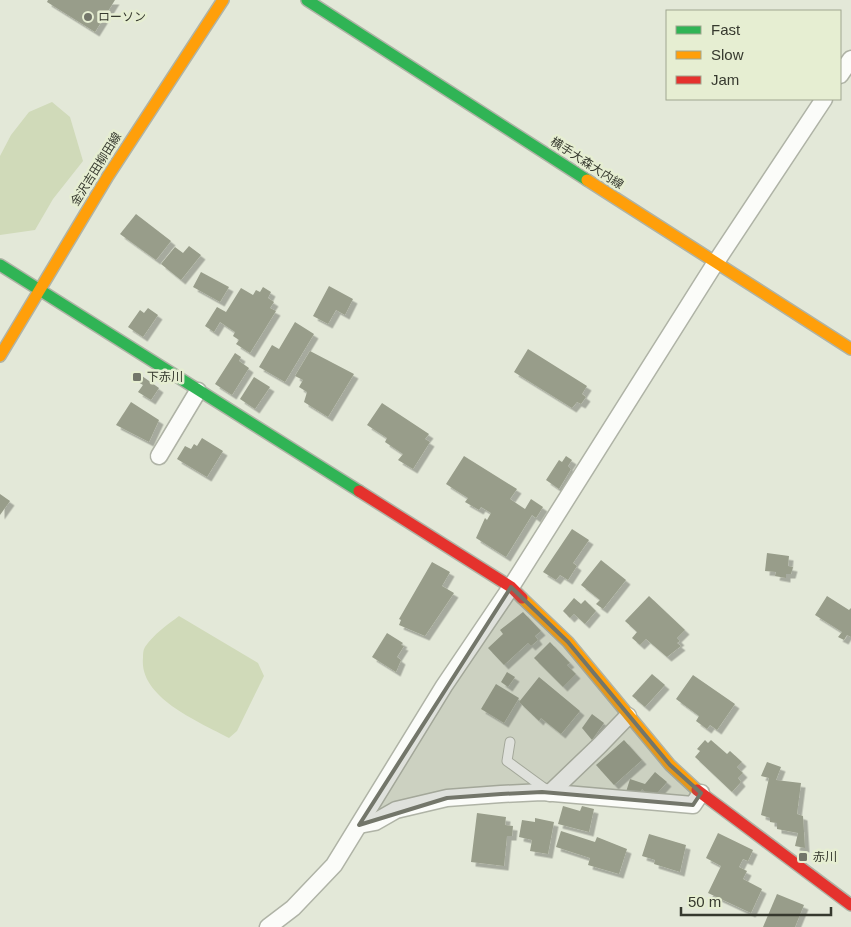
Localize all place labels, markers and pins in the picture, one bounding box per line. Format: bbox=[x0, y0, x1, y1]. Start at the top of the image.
place label: ローソン bbox=[98, 10, 146, 24]
marker: ローソン bbox=[82, 11, 94, 23]
place label: 下赤川 bbox=[147, 370, 183, 384]
marker: 下赤川 bbox=[131, 371, 143, 383]
place label: 赤川 bbox=[813, 850, 837, 864]
marker: 赤川 bbox=[797, 851, 809, 863]

